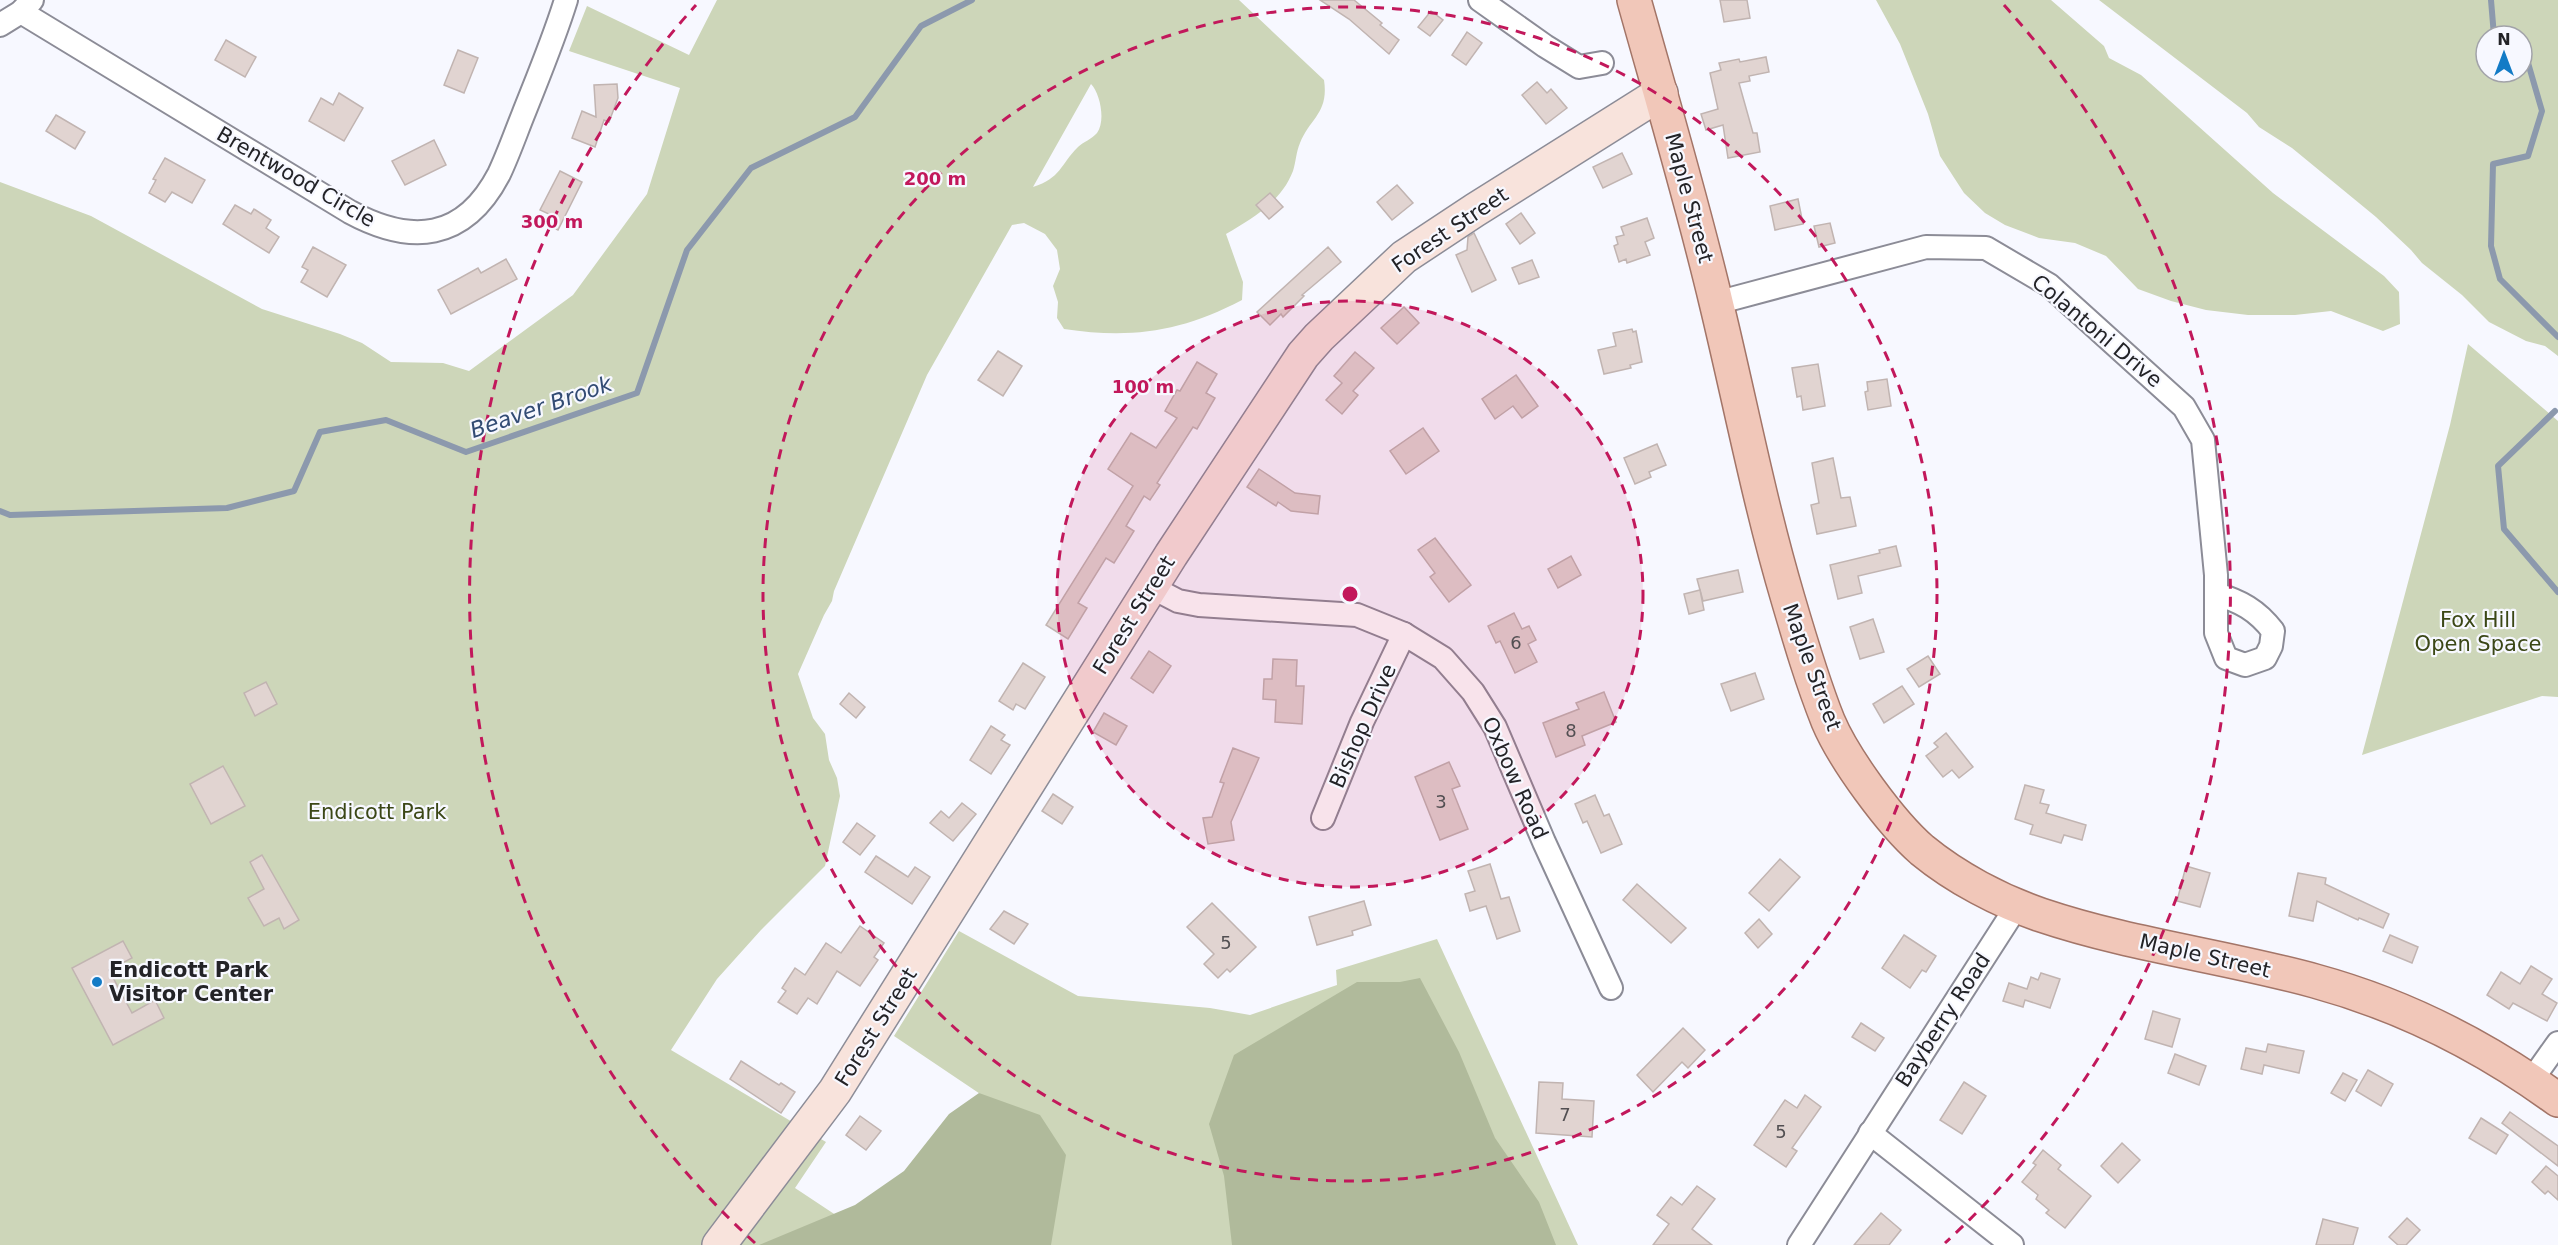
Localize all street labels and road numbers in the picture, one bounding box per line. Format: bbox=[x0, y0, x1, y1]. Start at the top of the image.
street label: Brentwood Circle bbox=[213, 122, 379, 232]
street label: Maple Street bbox=[1660, 130, 1718, 266]
street label: Forest Street bbox=[1387, 182, 1513, 278]
street label: Colantoni Drive bbox=[2027, 270, 2167, 392]
street label: Forest Street bbox=[1088, 551, 1180, 679]
street label: Maple Street bbox=[1778, 600, 1846, 734]
street label: Bishop Drive bbox=[1325, 660, 1401, 792]
street label: Oxbow Road bbox=[1477, 713, 1553, 843]
street label: Maple Street bbox=[2137, 929, 2273, 983]
street label: Bayberry Road bbox=[1891, 949, 1995, 1091]
street label: Forest Street bbox=[830, 963, 922, 1091]

